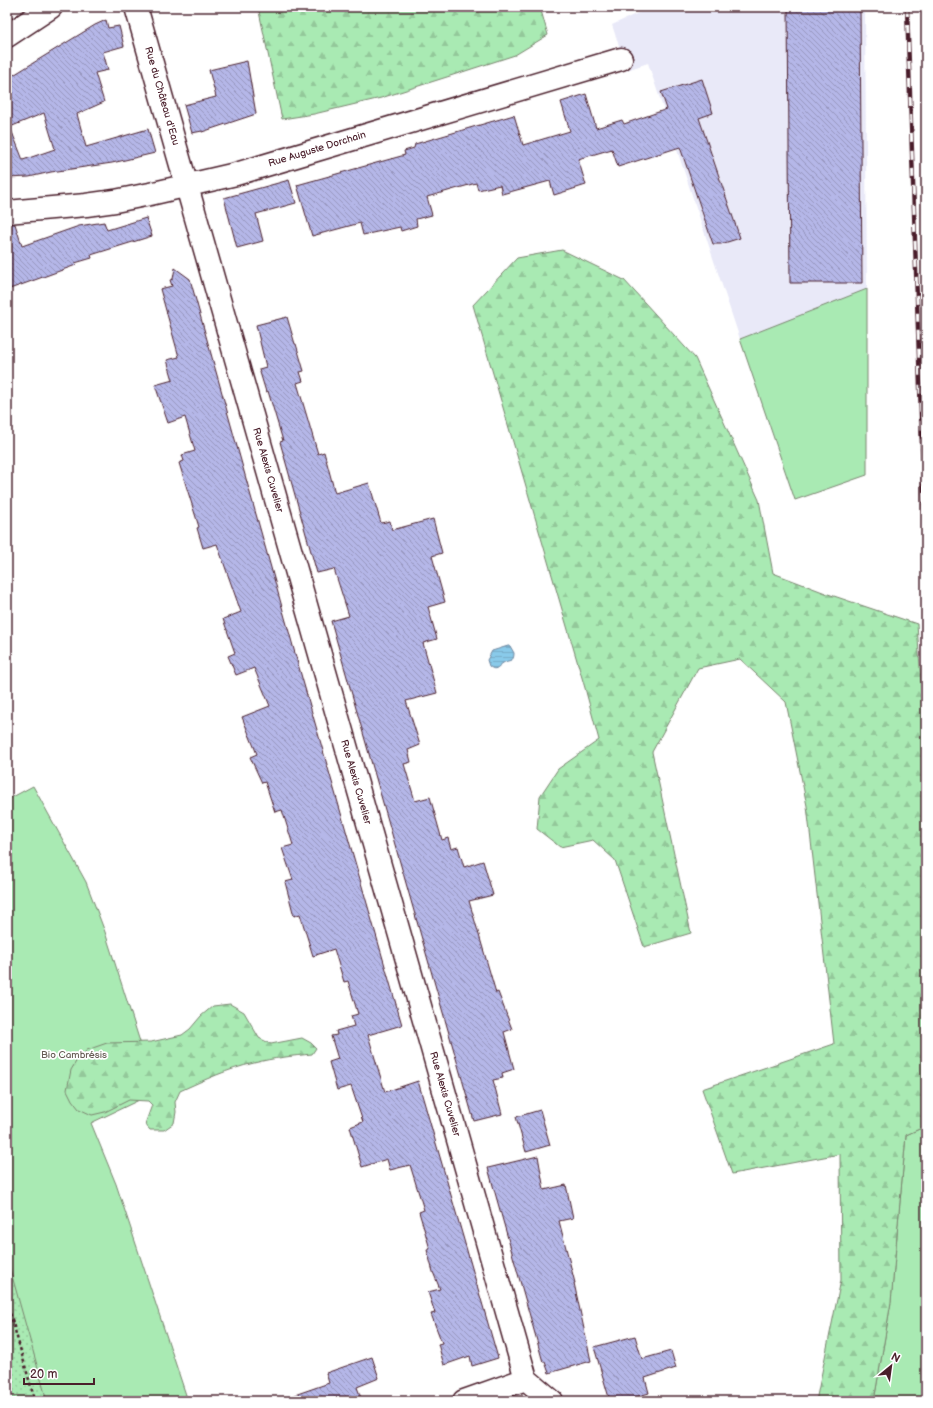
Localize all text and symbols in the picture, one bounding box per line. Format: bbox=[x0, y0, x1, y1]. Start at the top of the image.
street label: Rue du Château d'Eau bbox=[142, 45, 182, 147]
street label: Rue Auguste Dorchain bbox=[267, 128, 368, 170]
street label: Rue Alexis Cuvelier bbox=[250, 426, 286, 514]
street label: Rue Alexis Cuvelier bbox=[338, 738, 374, 826]
park label: Bio Cambrésis bbox=[41, 1049, 107, 1061]
street label: Rue Alexis Cuvelier bbox=[427, 1050, 463, 1138]
north arrow bbox=[871, 1346, 911, 1386]
text: N bbox=[889, 1350, 902, 1365]
scale bar bbox=[24, 1360, 94, 1386]
text: 20 m bbox=[30, 1367, 57, 1382]

